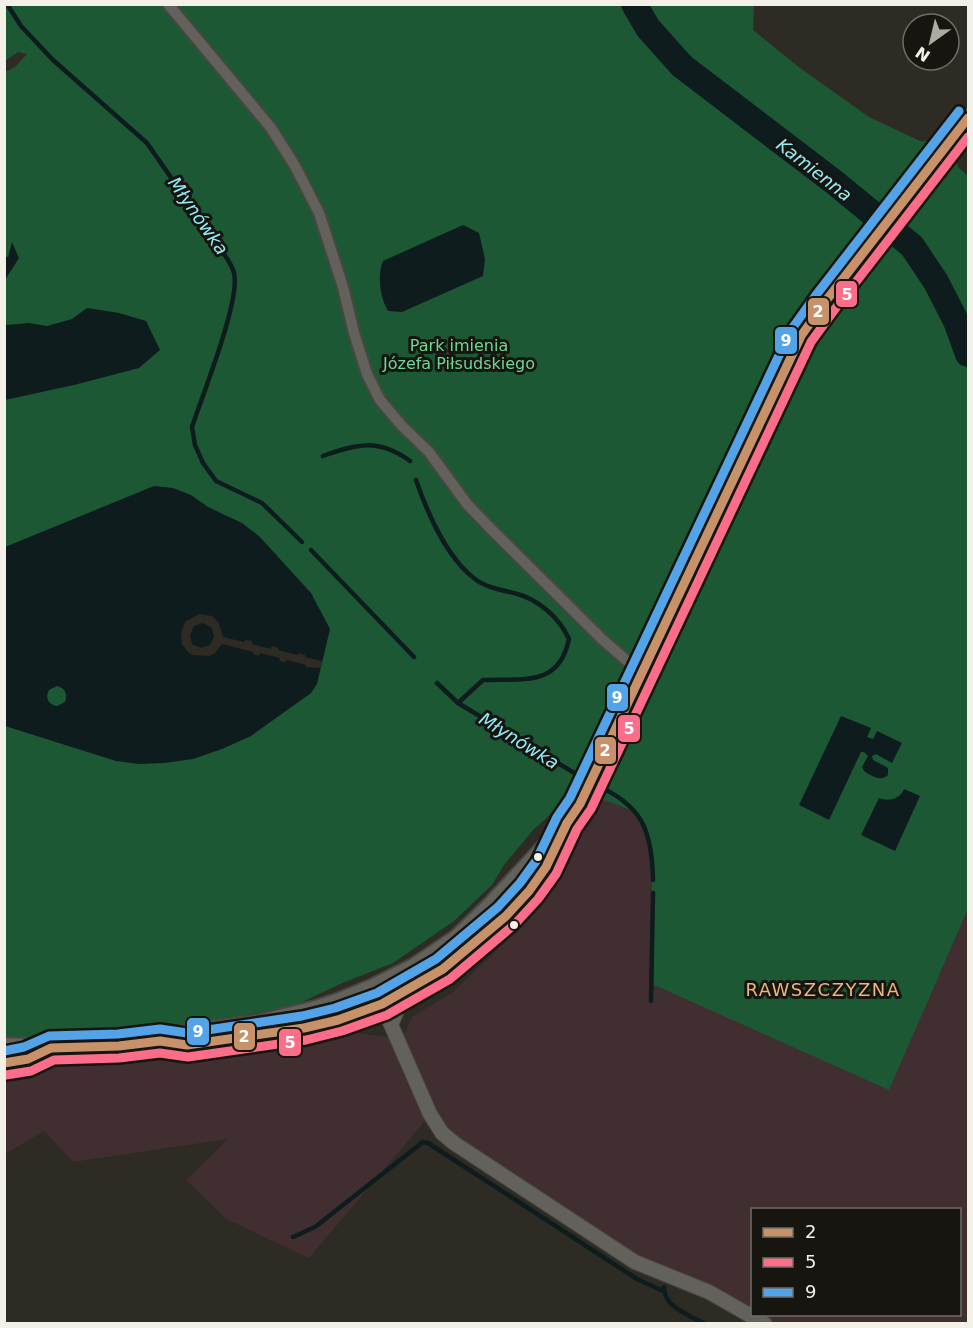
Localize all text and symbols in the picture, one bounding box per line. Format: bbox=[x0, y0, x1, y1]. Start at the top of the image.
north arrow bbox=[901, 12, 961, 72]
text: N bbox=[912, 42, 934, 66]
water label: Kamienna bbox=[773, 134, 856, 205]
water label: Młynówka bbox=[164, 173, 233, 259]
line badge: 5 bbox=[835, 280, 858, 308]
text: 5 bbox=[841, 285, 853, 304]
line badge: 2 bbox=[807, 297, 830, 326]
text: 2 bbox=[812, 302, 824, 321]
line badge: 9 bbox=[774, 326, 798, 355]
text: 9 bbox=[780, 331, 792, 350]
park label: Park imienia Józefa Piłsudskiego bbox=[382, 336, 535, 373]
line badge: 9 bbox=[606, 683, 629, 712]
text: 9 bbox=[611, 688, 623, 707]
water label: Młynówka bbox=[476, 708, 563, 773]
line badge: 5 bbox=[617, 714, 641, 743]
text: 5 bbox=[623, 719, 635, 738]
line badge: 2 bbox=[594, 736, 617, 765]
text: 2 bbox=[599, 741, 611, 760]
unlabelled marker bbox=[532, 851, 544, 863]
unlabelled marker bbox=[508, 919, 520, 931]
district label: RAWSZCZYZNA bbox=[745, 979, 901, 1000]
line badge: 9 bbox=[186, 1017, 210, 1046]
text: 9 bbox=[192, 1022, 204, 1041]
line badge: 2 bbox=[233, 1022, 256, 1051]
text: 2 bbox=[238, 1027, 250, 1046]
line badge: 5 bbox=[278, 1028, 302, 1057]
text: 5 bbox=[284, 1033, 296, 1052]
legend bbox=[751, 1208, 961, 1316]
text: 2 bbox=[805, 1221, 816, 1242]
text: 5 bbox=[805, 1251, 816, 1272]
text: 9 bbox=[805, 1281, 816, 1302]

